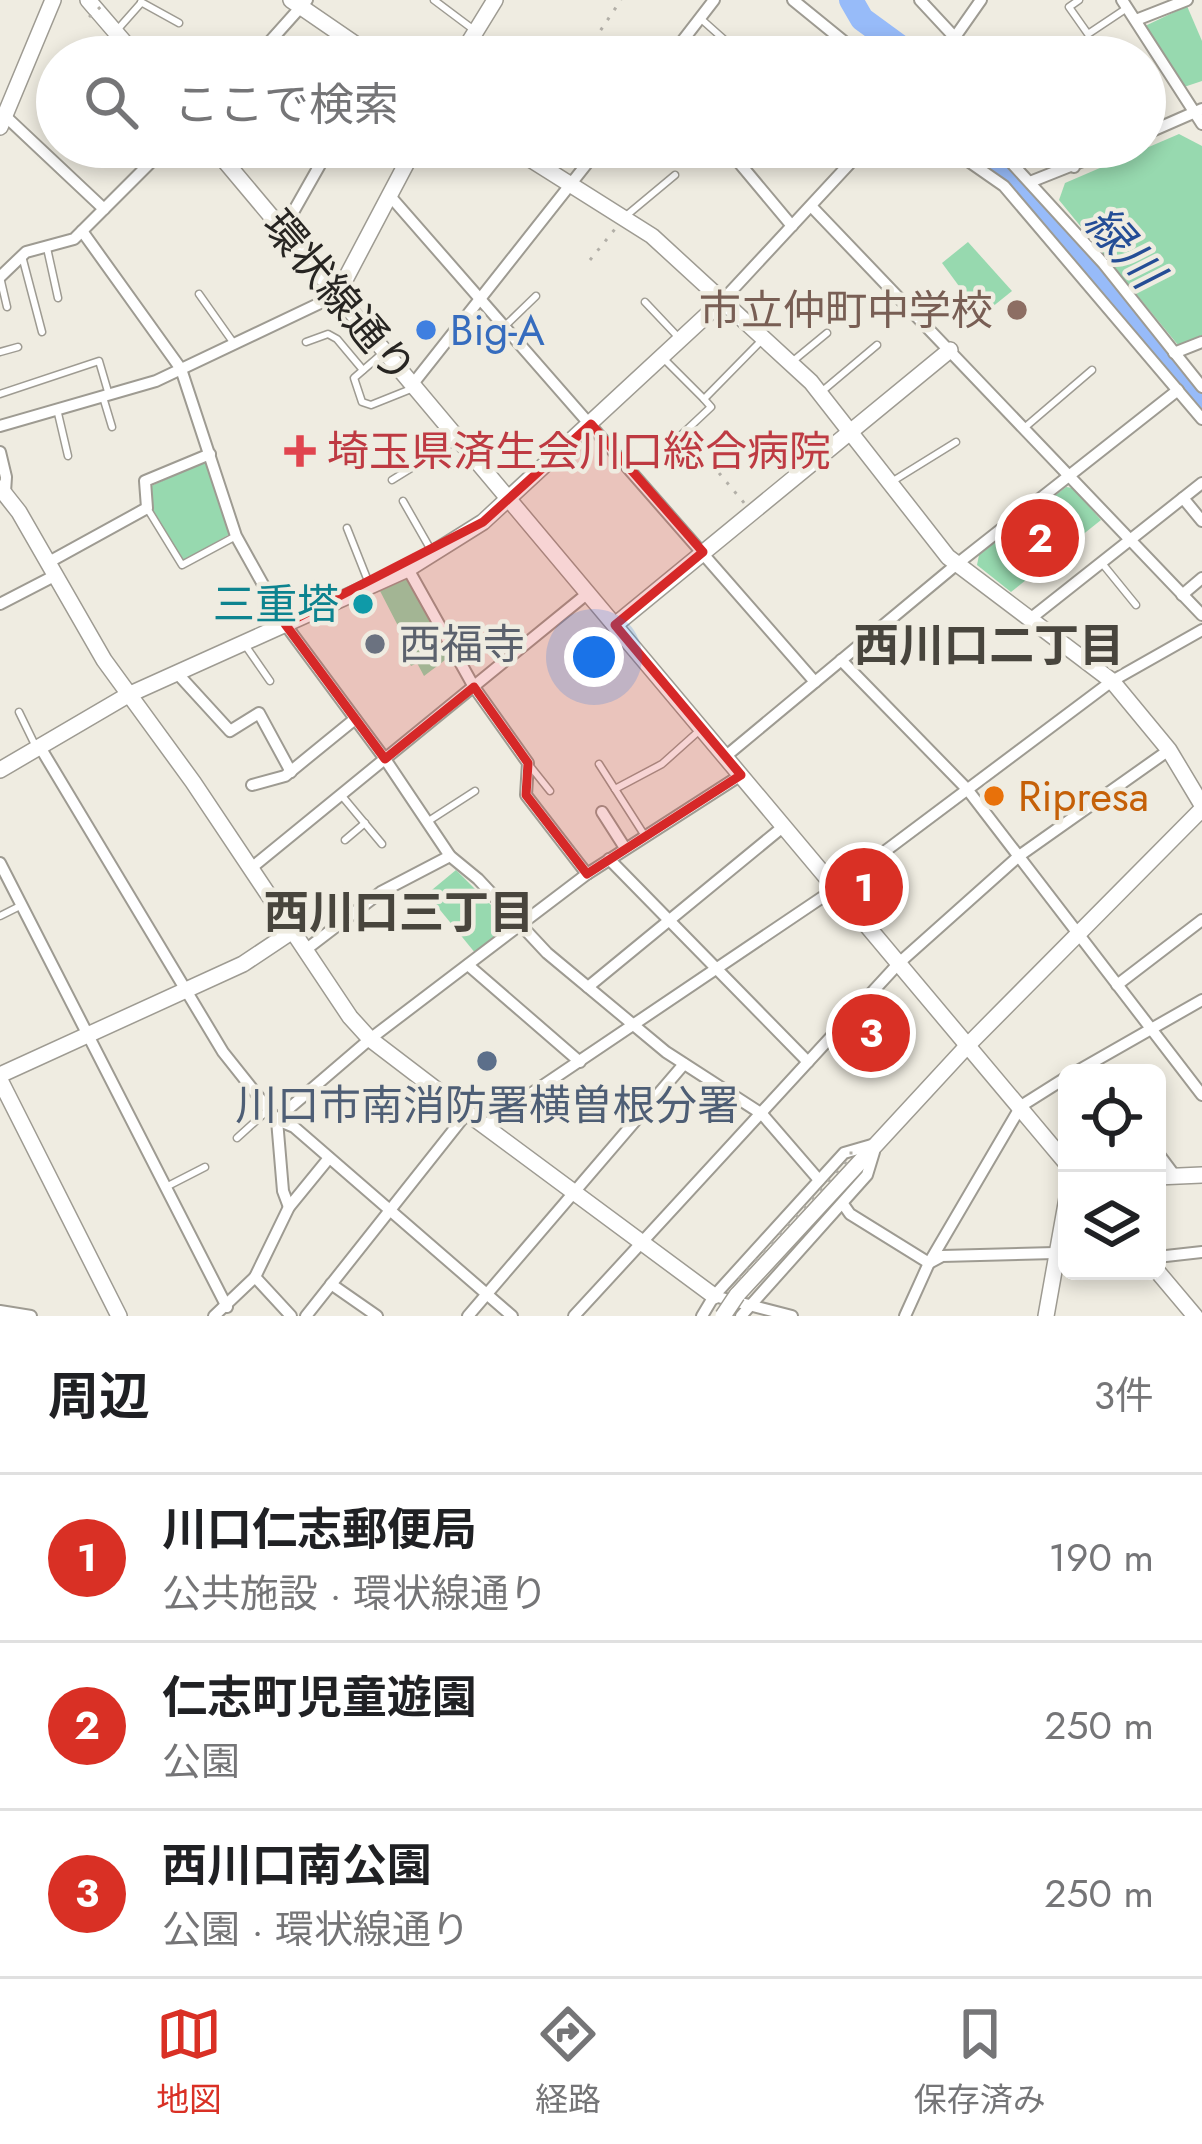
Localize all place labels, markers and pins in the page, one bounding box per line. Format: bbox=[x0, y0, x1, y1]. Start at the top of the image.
place label: 市立仲町中学校 bbox=[699, 280, 993, 341]
marker: 市立仲町中学校 bbox=[1004, 297, 1030, 323]
place label: Big-A bbox=[450, 300, 545, 361]
marker: Big-A bbox=[413, 317, 439, 343]
place label: 埼玉県済生会川口総合病院 bbox=[327, 421, 831, 482]
marker: 埼玉県済生会川口総合病院 bbox=[284, 435, 316, 467]
pin: 2 bbox=[1001, 493, 1079, 583]
place label: 三重塔 bbox=[213, 574, 339, 635]
marker: 三重塔 bbox=[350, 591, 376, 617]
place label: 西福寺 bbox=[399, 614, 525, 675]
marker: 西福寺 bbox=[362, 631, 388, 657]
place label: Ripresa bbox=[1018, 766, 1149, 827]
marker: Ripresa bbox=[981, 783, 1007, 809]
pin: 1 bbox=[825, 842, 903, 932]
pin: 3 bbox=[832, 988, 910, 1078]
marker: 川口市南消防署横曽根分署 bbox=[474, 1048, 500, 1074]
place label: 川口市南消防署横曽根分署 bbox=[235, 1075, 739, 1136]

